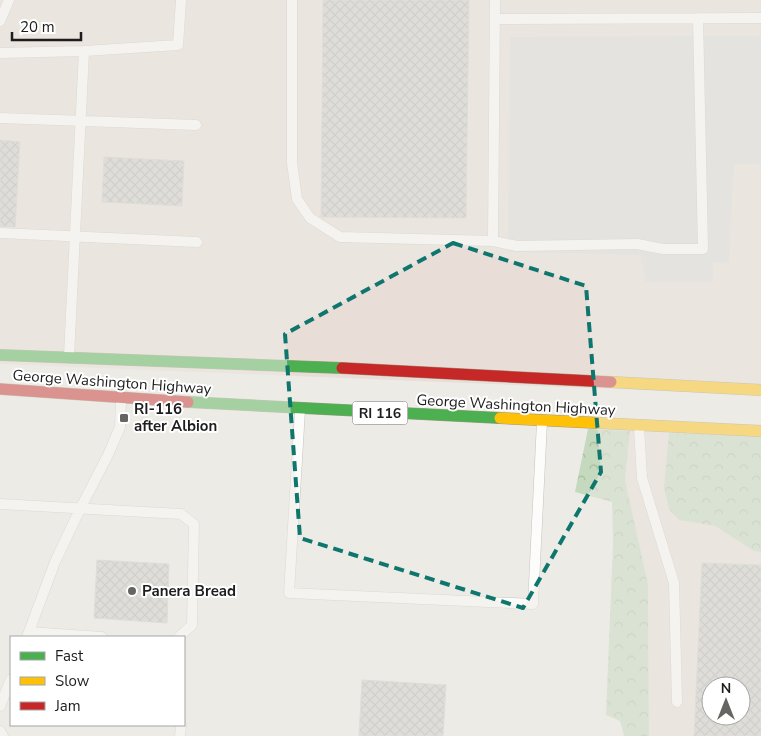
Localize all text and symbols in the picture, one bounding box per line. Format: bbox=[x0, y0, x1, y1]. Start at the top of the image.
scale bar bbox=[12, 10, 81, 42]
text: 20 m bbox=[20, 17, 55, 37]
street label: George Washington Highway bbox=[12, 365, 212, 399]
street label: George Washington Highway bbox=[416, 390, 616, 420]
place label: RI-116 after Albion bbox=[134, 399, 217, 436]
road number: RI 116 bbox=[352, 402, 408, 424]
marker: RI-116 after Albion bbox=[118, 412, 130, 424]
place label: Panera Bread bbox=[142, 581, 236, 601]
marker: Panera Bread bbox=[126, 585, 138, 597]
legend bbox=[10, 636, 185, 726]
text: Fast bbox=[55, 646, 84, 666]
text: Slow bbox=[55, 671, 90, 691]
north arrow bbox=[701, 676, 751, 726]
text: N bbox=[721, 679, 731, 698]
text: Jam bbox=[54, 696, 81, 716]

